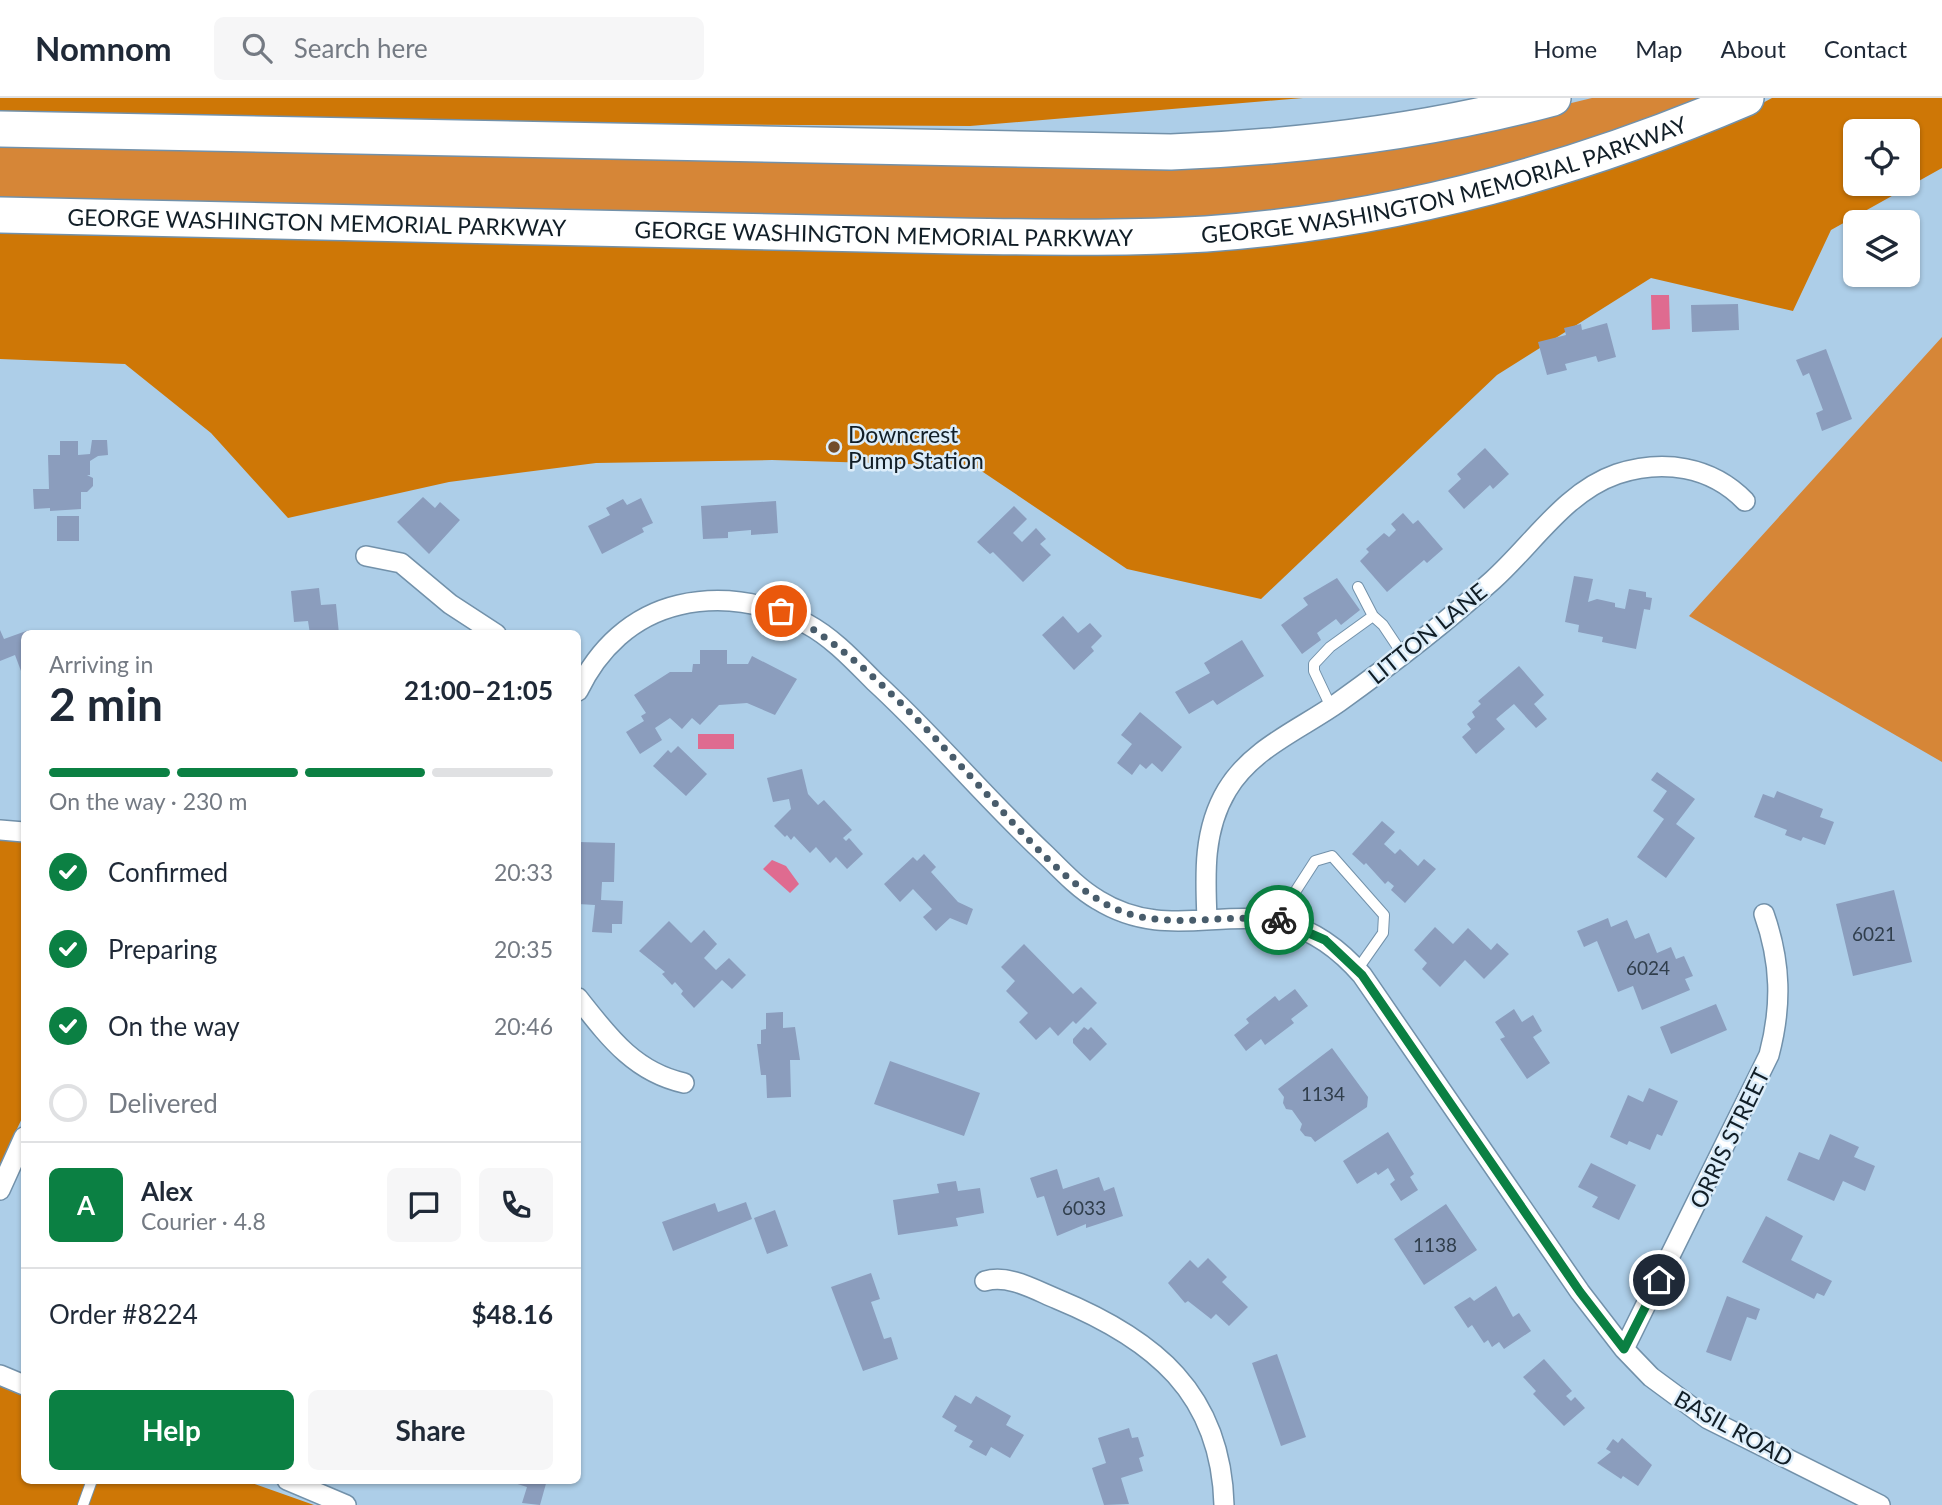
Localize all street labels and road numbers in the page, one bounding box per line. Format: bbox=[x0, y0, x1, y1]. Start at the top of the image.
street label: GEORGE WASHINGTON MEMORIAL PARKWAY bbox=[1200, 109, 1691, 248]
street label: GEORGE WASHINGTON MEMORIAL PARKWAY bbox=[67, 202, 567, 241]
street label: GEORGE WASHINGTON MEMORIAL PARKWAY bbox=[634, 215, 1134, 251]
street label: LITTON LANE bbox=[1362, 577, 1492, 689]
street label: ORRIS STREET bbox=[1683, 1063, 1775, 1213]
street label: BASIL ROAD bbox=[1670, 1384, 1798, 1472]

